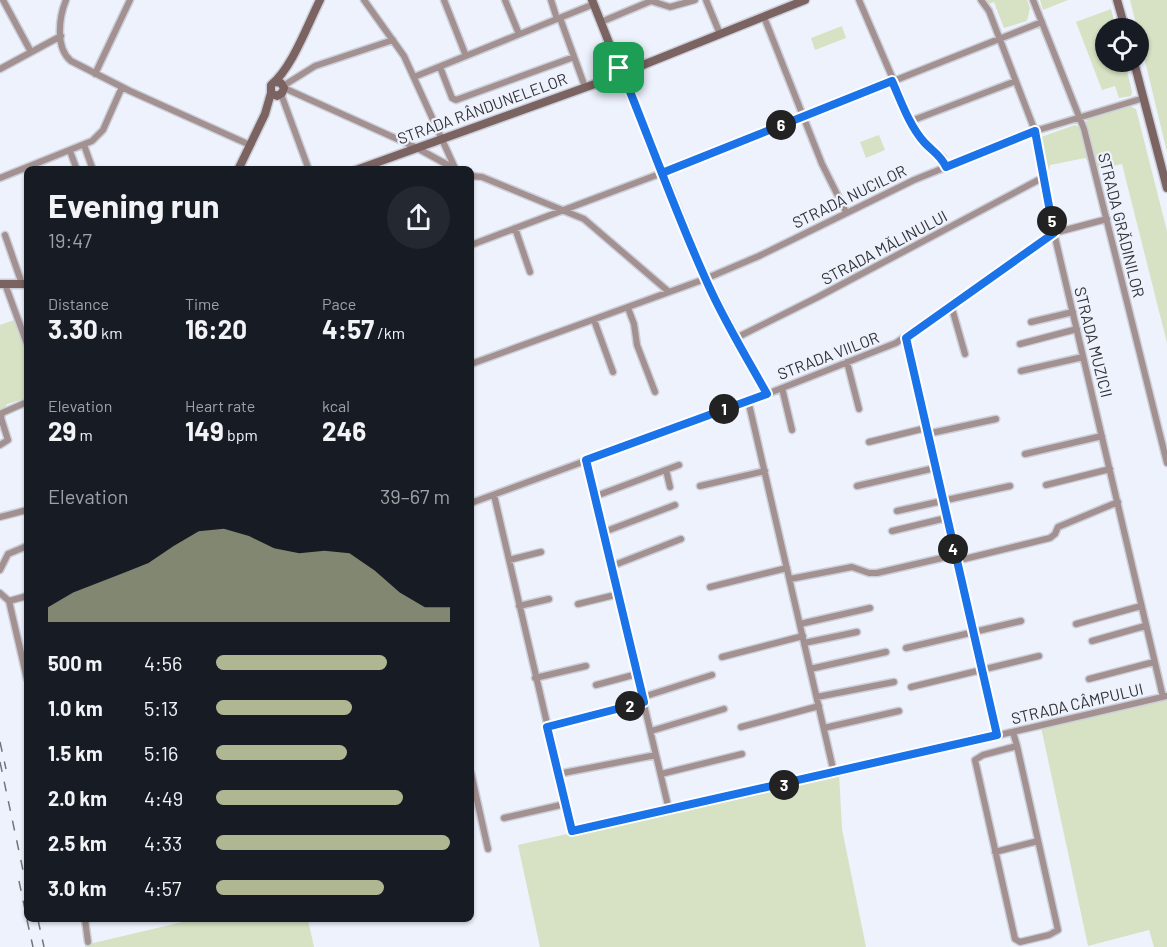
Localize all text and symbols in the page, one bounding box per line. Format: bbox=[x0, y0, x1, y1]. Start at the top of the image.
map controls bbox=[1095, 18, 1149, 72]
button: locate bbox=[1095, 18, 1149, 72]
pin bbox=[593, 42, 644, 93]
icon: arrive bbox=[602, 51, 635, 84]
street label: STRADA RÂNDUNELELOR bbox=[394, 68, 570, 148]
pin: 6 bbox=[766, 110, 796, 140]
text: 6 bbox=[777, 115, 785, 134]
street label: STRADA GRĂDINILOR bbox=[1095, 151, 1149, 299]
street label: STRADA NUCILOR bbox=[789, 160, 909, 232]
text: Evening run bbox=[48, 185, 220, 225]
button: share bbox=[387, 186, 450, 249]
street label: STRADA MĂLINULUI bbox=[818, 206, 950, 288]
pin: 5 bbox=[1037, 206, 1067, 236]
text: 5 bbox=[1048, 211, 1056, 230]
text: 19:47 bbox=[48, 228, 92, 252]
street label: STRADA MUZICII bbox=[1071, 285, 1117, 399]
text: Distance bbox=[48, 294, 109, 313]
text: Time bbox=[185, 294, 220, 313]
text: Pace bbox=[322, 294, 356, 313]
text: 3.30 bbox=[48, 313, 98, 344]
text: 16:20 bbox=[185, 313, 247, 344]
text: 4:57 bbox=[322, 313, 374, 344]
text: km bbox=[98, 323, 122, 342]
text: /km bbox=[374, 323, 405, 342]
street label: STRADA VIILOR bbox=[775, 327, 882, 383]
pin: 1 bbox=[709, 394, 739, 424]
text: Elevation bbox=[48, 396, 112, 415]
text: Heart rate bbox=[185, 396, 255, 415]
text: kcal bbox=[322, 396, 350, 415]
text: 1 bbox=[721, 399, 727, 418]
text: 29 bbox=[48, 415, 76, 446]
text: 149 bbox=[185, 415, 224, 446]
text: 246 bbox=[322, 415, 366, 446]
text: m bbox=[76, 425, 93, 444]
text: bpm bbox=[224, 425, 258, 444]
text: Elevation bbox=[48, 484, 129, 508]
text: 39–67 m bbox=[380, 484, 450, 508]
pin: 4 bbox=[938, 534, 968, 564]
text: 4 bbox=[948, 539, 958, 558]
text: 500 m bbox=[48, 651, 102, 675]
text: 4:56 bbox=[144, 651, 182, 675]
street label: STRADA CÂMPULUI bbox=[1009, 679, 1145, 727]
pin: 2 bbox=[615, 691, 645, 721]
text: 1.0 km bbox=[48, 696, 103, 720]
text: 5:13 bbox=[144, 696, 178, 720]
text: 2 bbox=[626, 696, 634, 715]
text: 1.5 km bbox=[48, 741, 103, 765]
text: 5:16 bbox=[144, 741, 178, 765]
pin: 3 bbox=[769, 770, 799, 800]
text: 3 bbox=[780, 775, 788, 794]
text: 2.0 km bbox=[48, 786, 107, 810]
text: 4:49 bbox=[144, 786, 183, 810]
text: 2.5 km bbox=[48, 831, 107, 855]
text: 4:33 bbox=[144, 831, 182, 855]
text: 3.0 km bbox=[48, 876, 106, 900]
text: 4:57 bbox=[144, 876, 182, 900]

